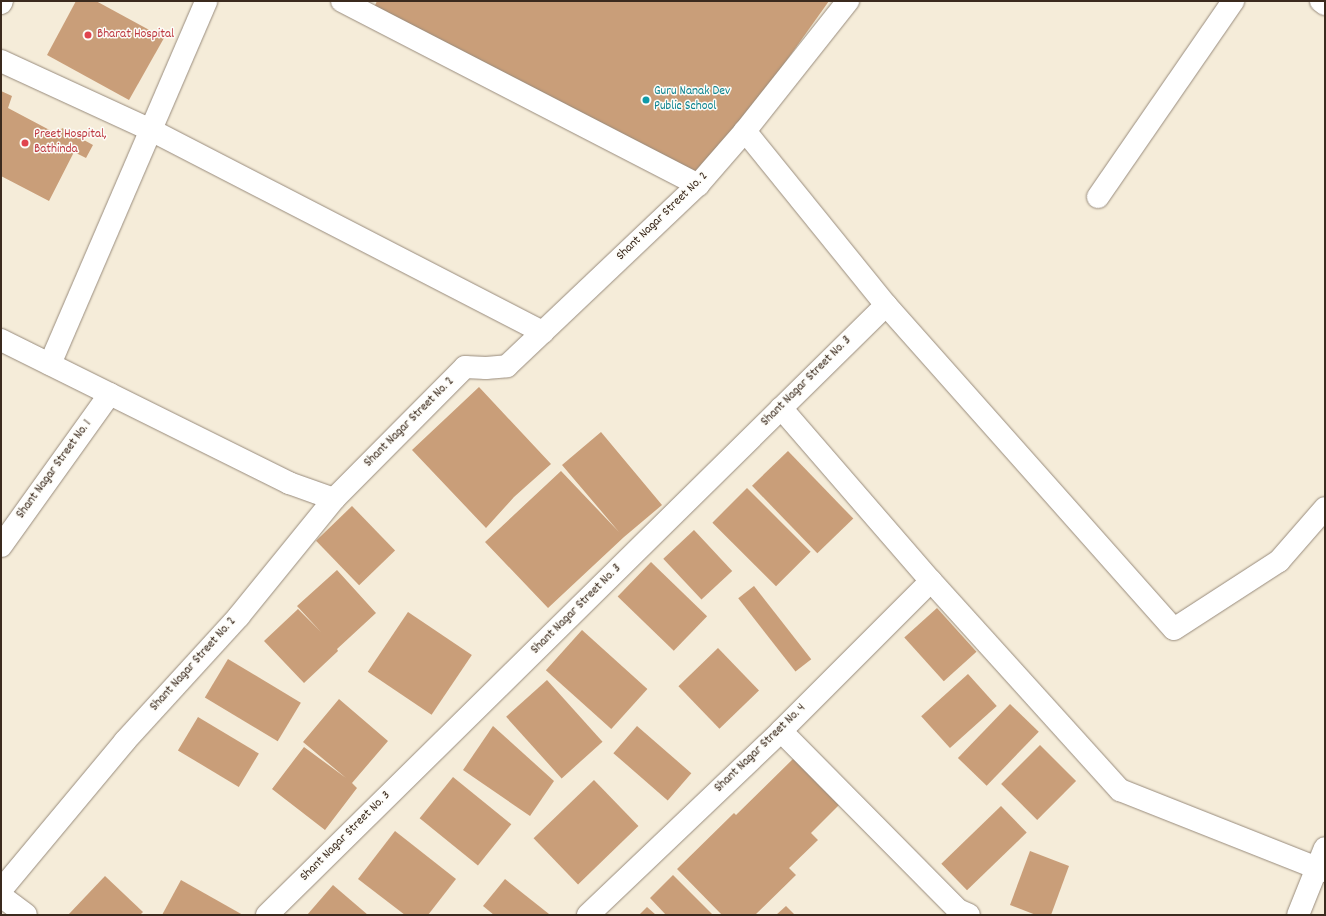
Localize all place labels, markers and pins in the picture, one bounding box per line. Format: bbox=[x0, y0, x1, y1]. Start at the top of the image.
place label: Bharat Hospital bbox=[97, 27, 174, 43]
marker: Bharat Hospital bbox=[82, 29, 94, 41]
place label: Guru Nanak Dev Public School bbox=[654, 85, 730, 116]
marker: Guru Nanak Dev Public School bbox=[641, 95, 651, 105]
place label: Preet Hospital, Bathinda bbox=[34, 128, 107, 159]
marker: Preet Hospital, Bathinda bbox=[19, 137, 31, 149]

